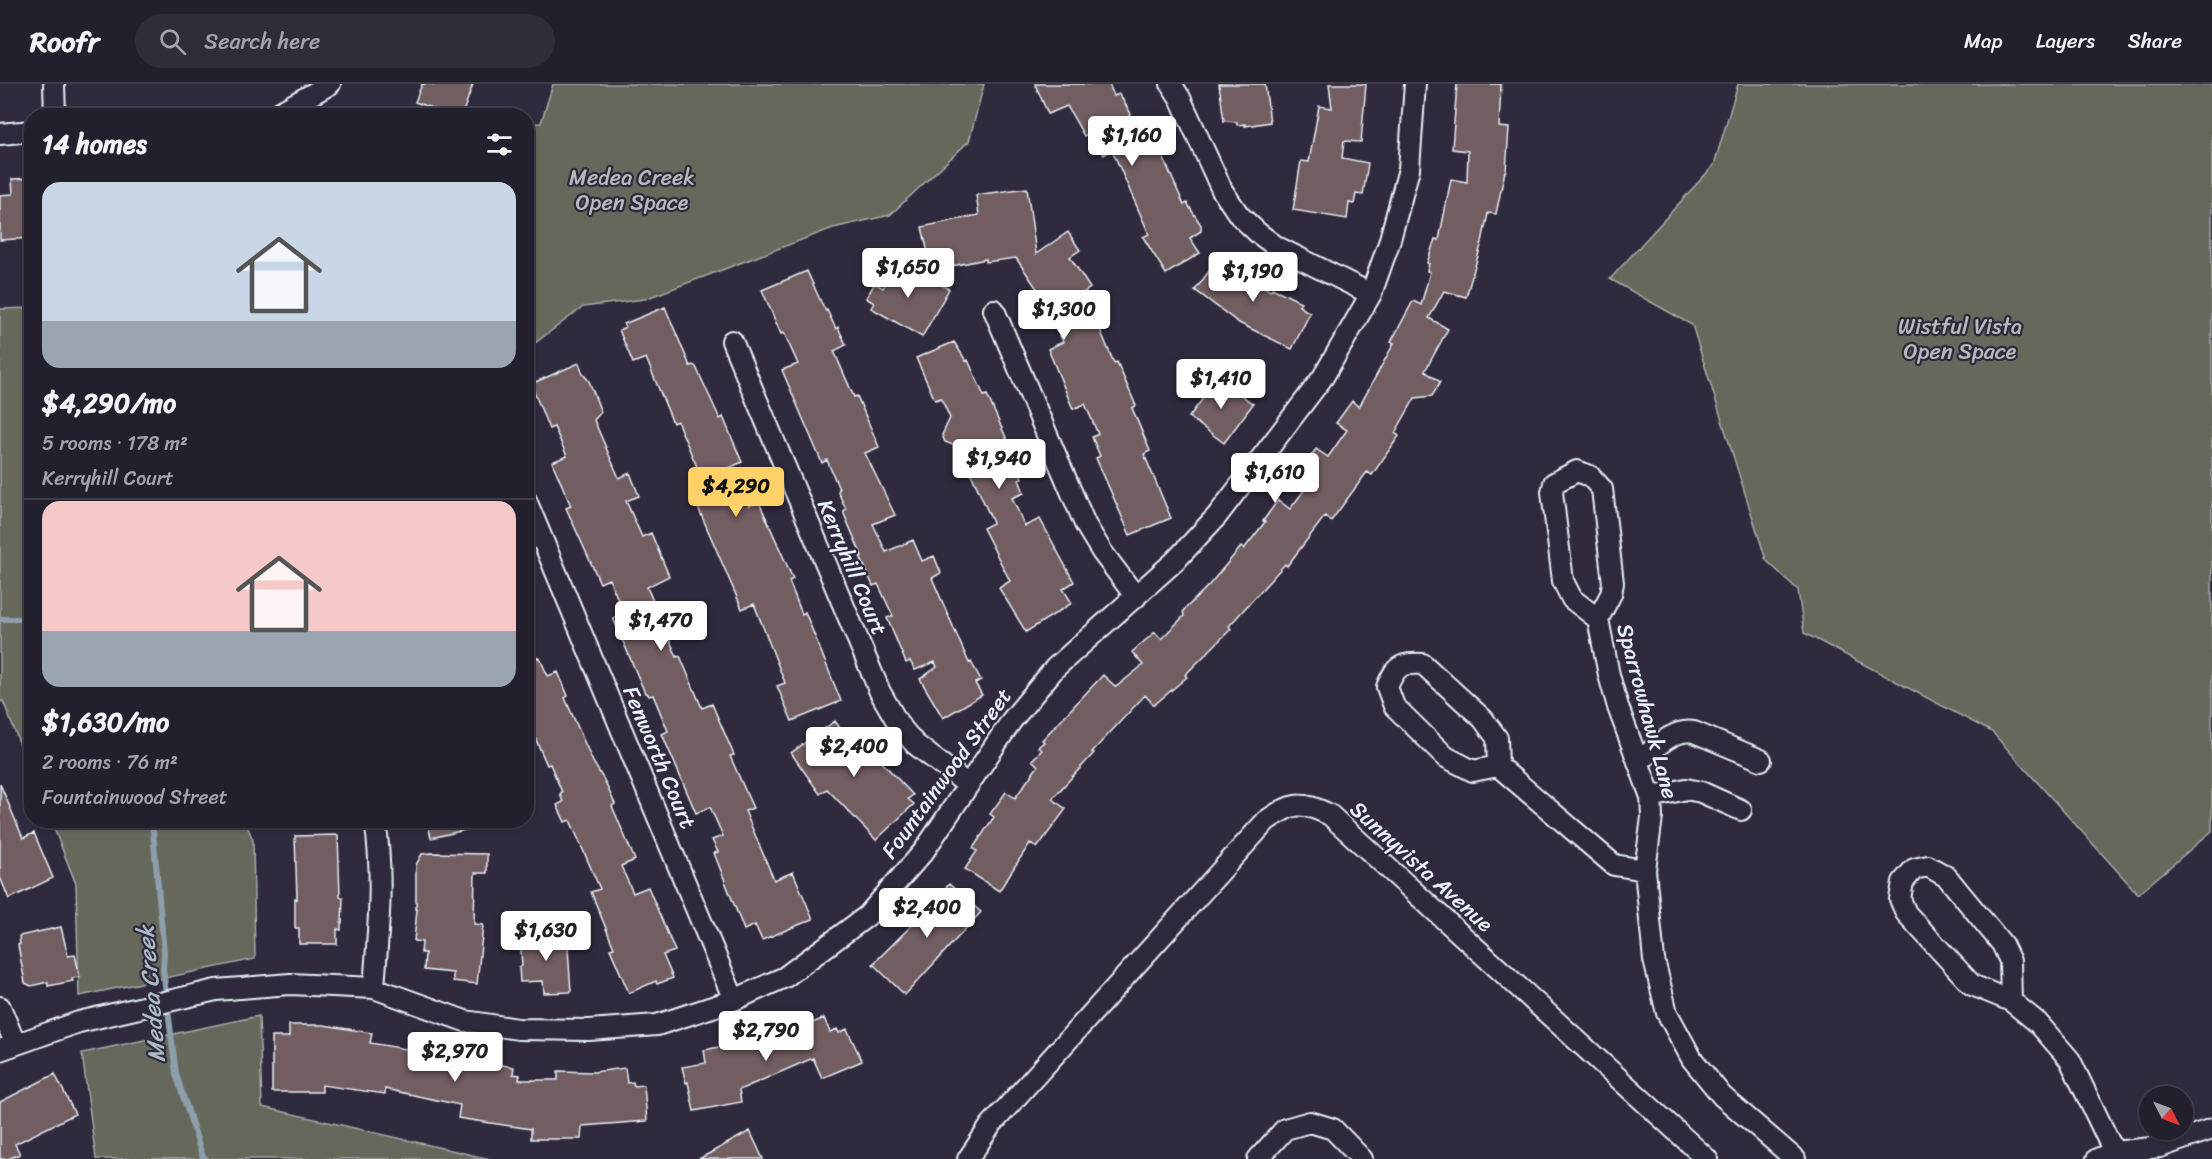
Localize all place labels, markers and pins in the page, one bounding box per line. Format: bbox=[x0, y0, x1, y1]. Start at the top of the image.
pin: $1,160 bbox=[1083, 116, 1181, 167]
pin: $1,650 bbox=[859, 248, 957, 299]
pin: $1,190 bbox=[1204, 252, 1302, 303]
pin: $1,300 bbox=[1015, 290, 1113, 341]
pin: $1,410 bbox=[1172, 359, 1270, 410]
pin: $1,940 bbox=[950, 439, 1048, 490]
pin: $1,610 bbox=[1226, 453, 1324, 504]
pin: $4,290 bbox=[687, 467, 785, 518]
pin: $1,470 bbox=[612, 601, 710, 652]
pin: $2,400 bbox=[805, 727, 903, 778]
pin: $2,400 bbox=[878, 888, 976, 939]
pin: $1,630 bbox=[497, 911, 595, 962]
pin: $2,790 bbox=[717, 1011, 815, 1062]
pin: $2,970 bbox=[406, 1032, 504, 1083]

